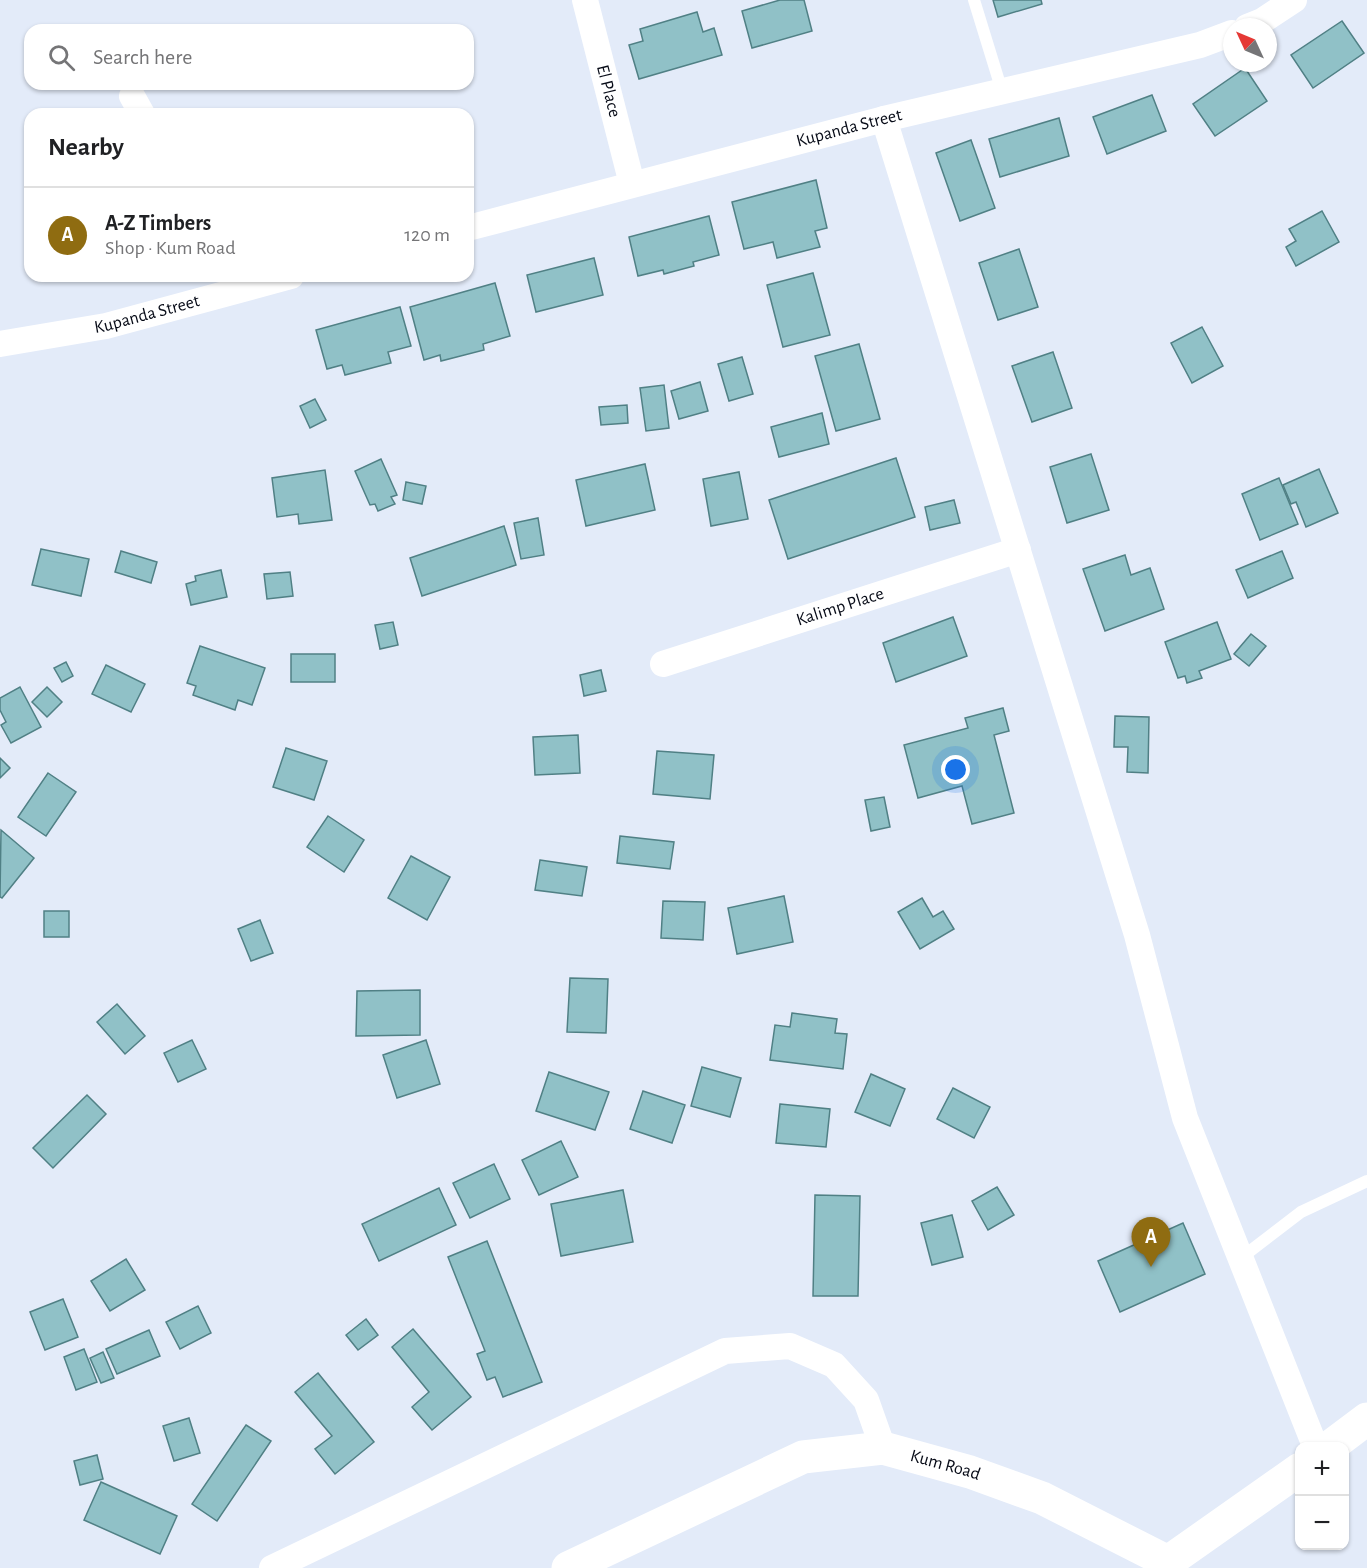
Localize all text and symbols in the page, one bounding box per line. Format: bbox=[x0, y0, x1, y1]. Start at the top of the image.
north arrow bbox=[1223, 18, 1277, 72]
search box bbox=[24, 24, 474, 90]
icon: search bbox=[45, 41, 78, 74]
text: Search here bbox=[93, 46, 192, 68]
street label: El Place bbox=[593, 63, 624, 119]
street label: Kupanda Street bbox=[794, 106, 904, 151]
text: Nearby bbox=[48, 134, 124, 160]
text: A-Z Timbers bbox=[105, 212, 211, 234]
text: A bbox=[62, 225, 74, 245]
text: 120 m bbox=[404, 225, 450, 245]
text: Shop · Kum Road bbox=[105, 238, 236, 258]
street label: Kupanda Street bbox=[93, 292, 202, 337]
street label: Kalimp Place bbox=[794, 585, 886, 630]
your location bbox=[941, 755, 970, 784]
pin: A bbox=[1132, 1218, 1170, 1267]
map controls bbox=[1295, 1442, 1349, 1550]
button: + bbox=[1295, 1442, 1349, 1496]
street label: Kum Road bbox=[908, 1447, 983, 1484]
button: − bbox=[1295, 1496, 1349, 1550]

